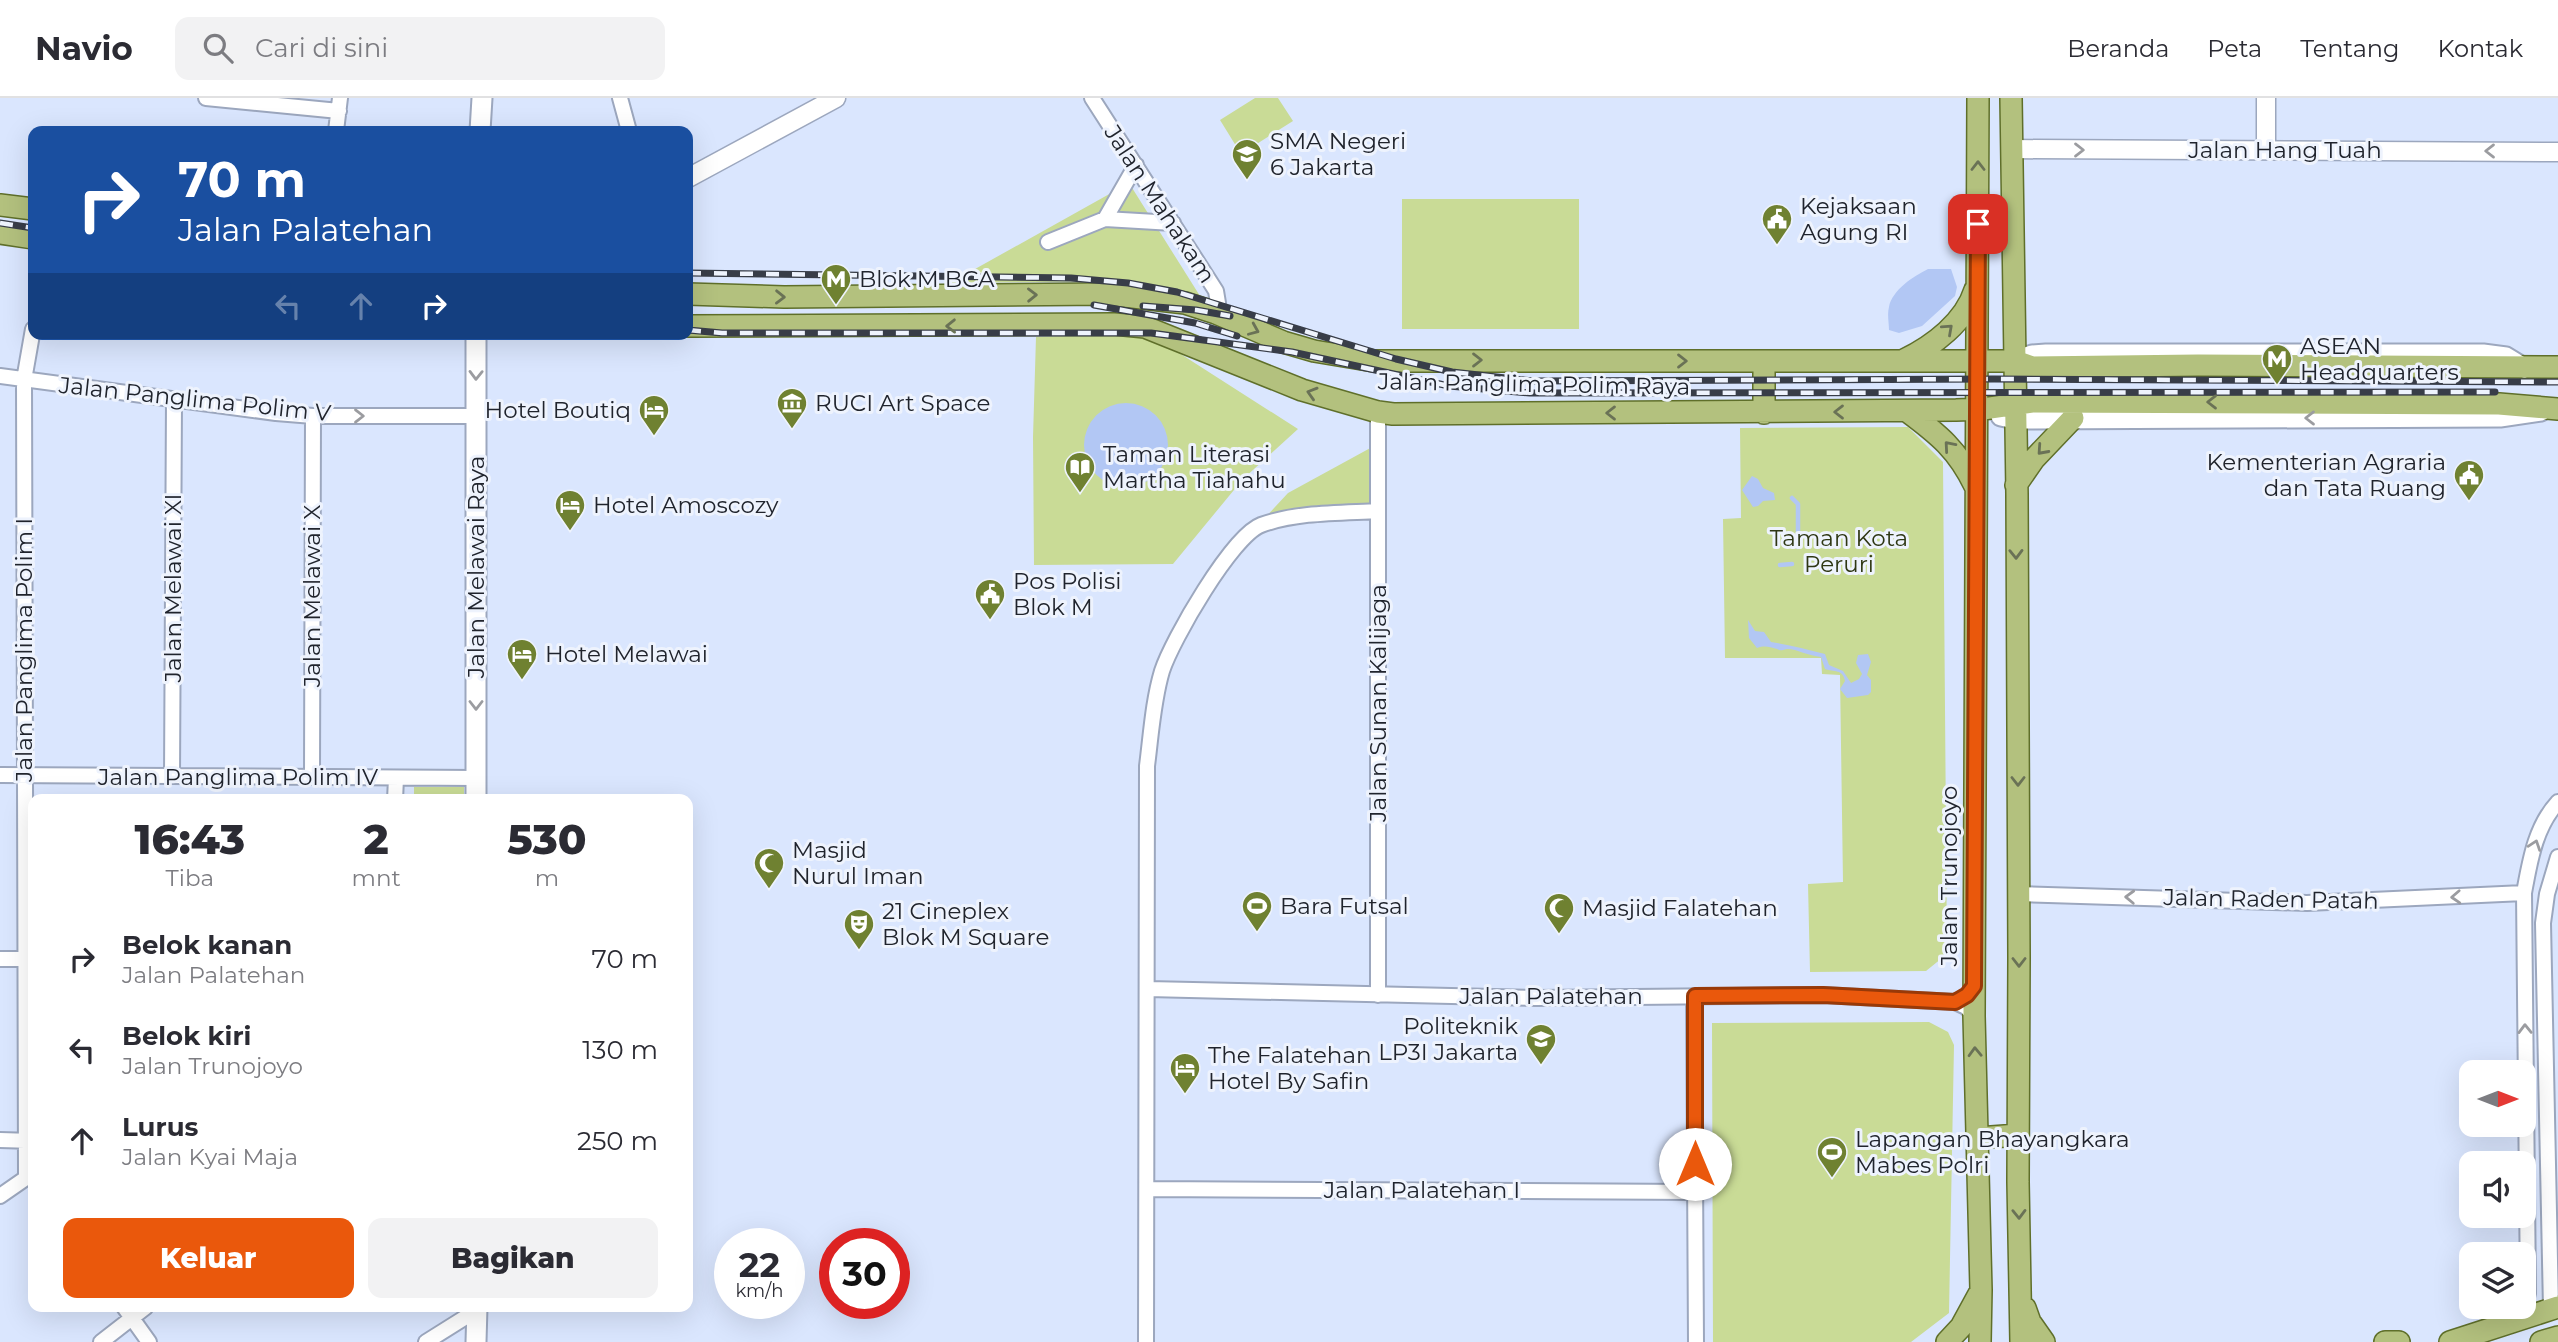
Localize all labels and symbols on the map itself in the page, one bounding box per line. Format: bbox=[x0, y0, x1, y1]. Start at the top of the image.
street label: Jalan Mahakam bbox=[1098, 119, 1221, 288]
place label: SMA Negeri 6 Jakarta bbox=[1270, 127, 1406, 181]
street label: Jalan Hang Tuah bbox=[2187, 136, 2382, 164]
school or university icon: SMA Negeri 6 Jakarta bbox=[1230, 137, 1264, 181]
one-way arrow bbox=[2075, 142, 2085, 158]
one-way arrow bbox=[2484, 143, 2495, 159]
one-way arrow bbox=[1970, 161, 1986, 171]
place label: Kejaksaan Agung RI bbox=[1800, 192, 1917, 246]
pin bbox=[1948, 194, 2008, 254]
public building icon: Kejaksaan Agung RI bbox=[1760, 202, 1794, 246]
metro station icon: Blok M BCA bbox=[819, 262, 853, 306]
place label: Blok M BCA bbox=[859, 265, 995, 293]
one-way arrow bbox=[1028, 287, 1038, 303]
one-way arrow bbox=[775, 289, 786, 304]
one-way arrow bbox=[945, 318, 955, 334]
one-way arrow bbox=[1248, 321, 1260, 335]
one-way arrow bbox=[1940, 324, 1953, 337]
place label: ASEAN Headquarters bbox=[2300, 332, 2459, 386]
metro station icon: ASEAN Headquarters bbox=[2260, 342, 2294, 386]
one-way arrow bbox=[1472, 352, 1483, 368]
one-way arrow bbox=[1677, 353, 1688, 369]
street label: Jalan Panglima Polim Raya bbox=[1377, 367, 1690, 401]
one-way arrow bbox=[468, 370, 483, 381]
street label: Jalan Panglima Polim V bbox=[57, 371, 333, 427]
museum icon: RUCI Art Space bbox=[775, 386, 809, 430]
one-way arrow bbox=[1307, 387, 1319, 402]
place label: RUCI Art Space bbox=[815, 389, 990, 417]
hotel icon: Hotel Boutiq bbox=[637, 393, 671, 437]
one-way arrow bbox=[2206, 395, 2217, 410]
place label: Hotel Boutiq bbox=[485, 396, 631, 424]
one-way arrow bbox=[1833, 404, 1844, 420]
one-way arrow bbox=[1606, 405, 1616, 421]
one-way arrow bbox=[354, 408, 365, 424]
one-way arrow bbox=[2304, 410, 2315, 426]
place label: Taman Literasi Martha Tiahahu bbox=[1103, 440, 1286, 494]
one-way arrow bbox=[1945, 441, 1957, 454]
one-way arrow bbox=[2038, 442, 2050, 455]
place label: Kementerian Agraria dan Tata Ruang bbox=[2206, 448, 2446, 502]
library icon: Taman Literasi Martha Tiahahu bbox=[1063, 450, 1097, 494]
street label: Jalan Melawai Raya bbox=[462, 456, 490, 679]
public building icon: Kementerian Agraria dan Tata Ruang bbox=[2452, 458, 2486, 502]
hotel icon: Hotel Amoscozy bbox=[553, 488, 587, 532]
place label: Hotel Amoscozy bbox=[593, 491, 779, 519]
street label: Jalan Melawai XI bbox=[159, 494, 187, 683]
street label: Jalan Melawai X bbox=[298, 505, 326, 688]
street label: Jalan Panglima Polim I bbox=[10, 518, 38, 783]
park label: Taman Kota Peruri bbox=[1770, 524, 1908, 578]
one-way arrow bbox=[2008, 549, 2024, 559]
place label: Pos Polisi Blok M bbox=[1013, 567, 1121, 621]
public building icon: Pos Polisi Blok M bbox=[973, 577, 1007, 621]
street label: Jalan Sunan Kalijaga bbox=[1364, 584, 1392, 823]
hotel icon: Hotel Melawai bbox=[505, 637, 539, 681]
place label: Hotel Melawai bbox=[545, 640, 708, 668]
one-way arrow bbox=[468, 700, 484, 711]
street label: Jalan Panglima Polim IV bbox=[97, 763, 379, 791]
one-way arrow bbox=[2010, 776, 2026, 787]
street label: Jalan Trunojoyo bbox=[1935, 786, 1963, 967]
place label: Masjid Nurul Iman bbox=[792, 836, 924, 890]
one-way arrow bbox=[2527, 840, 2541, 852]
mosque icon: Masjid Nurul Iman bbox=[752, 846, 786, 890]
street label: Jalan Raden Patah bbox=[2162, 883, 2379, 915]
sports icon: Bara Futsal bbox=[1240, 889, 1274, 933]
one-way arrow bbox=[2125, 889, 2135, 905]
one-way arrow bbox=[2450, 889, 2461, 904]
mosque icon: Masjid Falatehan bbox=[1542, 891, 1576, 935]
place label: Bara Futsal bbox=[1280, 892, 1409, 920]
place label: Masjid Falatehan bbox=[1582, 894, 1778, 922]
place label: 21 Cineplex Blok M Square bbox=[882, 897, 1049, 951]
theatre icon: 21 Cineplex Blok M Square bbox=[842, 907, 876, 951]
one-way arrow bbox=[2011, 957, 2027, 968]
street label: Jalan Palatehan bbox=[1458, 982, 1643, 1010]
place label: Politeknik LP3I Jakarta bbox=[1378, 1012, 1518, 1066]
school or university icon: Politeknik LP3I Jakarta bbox=[1524, 1022, 1558, 1066]
one-way arrow bbox=[2517, 1023, 2532, 1034]
place label: The Falatehan Hotel By Safin bbox=[1208, 1041, 1372, 1095]
one-way arrow bbox=[1968, 1046, 1983, 1057]
hotel icon: The Falatehan Hotel By Safin bbox=[1168, 1051, 1202, 1095]
north arrow bbox=[2459, 1060, 2536, 1138]
place label: Lapangan Bhayangkara Mabes Polri bbox=[1855, 1125, 2130, 1179]
position arrow bbox=[1658, 1127, 1732, 1201]
sports icon: Lapangan Bhayangkara Mabes Polri bbox=[1815, 1135, 1849, 1179]
street label: Jalan Palatehan I bbox=[1323, 1176, 1520, 1204]
one-way arrow bbox=[2011, 1209, 2026, 1220]
speed limit sign: 30 bbox=[819, 1228, 910, 1319]

